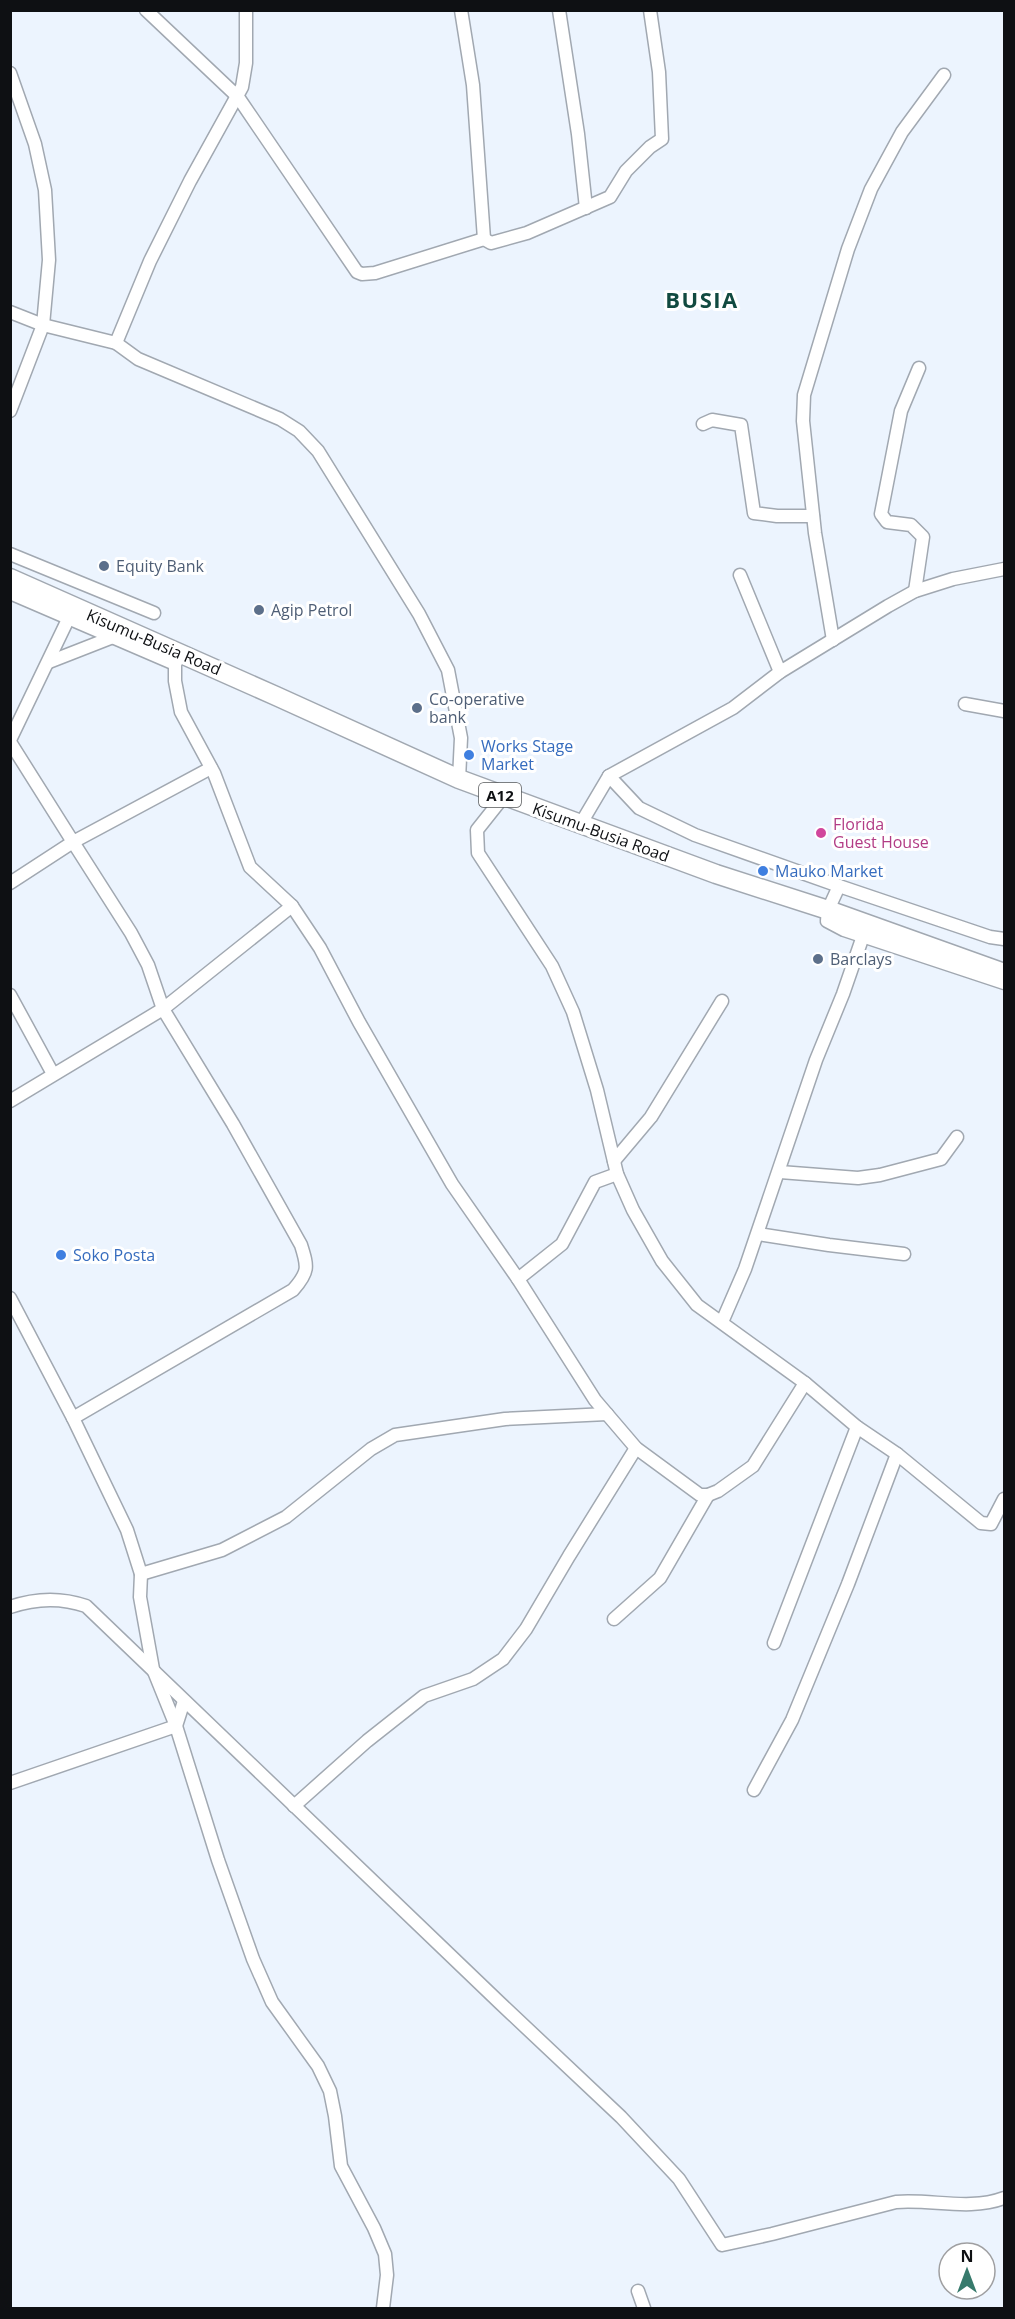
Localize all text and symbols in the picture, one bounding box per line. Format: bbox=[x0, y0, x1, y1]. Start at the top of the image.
district label: BUSIA bbox=[665, 284, 739, 314]
place label: Equity Bank bbox=[116, 555, 204, 577]
marker: Equity Bank bbox=[97, 559, 111, 573]
place label: Agip Petrol bbox=[271, 599, 352, 621]
marker: Agip Petrol bbox=[252, 603, 266, 617]
street label: Kisumu-Busia Road bbox=[83, 604, 225, 680]
place label: Co-operative bank bbox=[429, 688, 524, 728]
marker: Co-operative bank bbox=[410, 701, 424, 715]
place label: Works Stage Market bbox=[481, 735, 573, 775]
marker: Works Stage Market bbox=[462, 748, 476, 762]
road number: A12 bbox=[479, 783, 521, 807]
street label: Kisumu-Busia Road bbox=[530, 797, 672, 867]
place label: Florida Guest House bbox=[833, 813, 929, 853]
marker: Florida Guest House bbox=[814, 826, 828, 840]
place label: Mauko Market bbox=[775, 860, 883, 882]
marker: Mauko Market bbox=[756, 864, 770, 878]
place label: Barclays bbox=[830, 948, 892, 970]
marker: Barclays bbox=[811, 952, 825, 966]
place label: Soko Posta bbox=[73, 1244, 155, 1266]
marker: Soko Posta bbox=[54, 1248, 68, 1262]
north arrow bbox=[937, 2241, 997, 2301]
text: N bbox=[960, 2245, 974, 2267]

